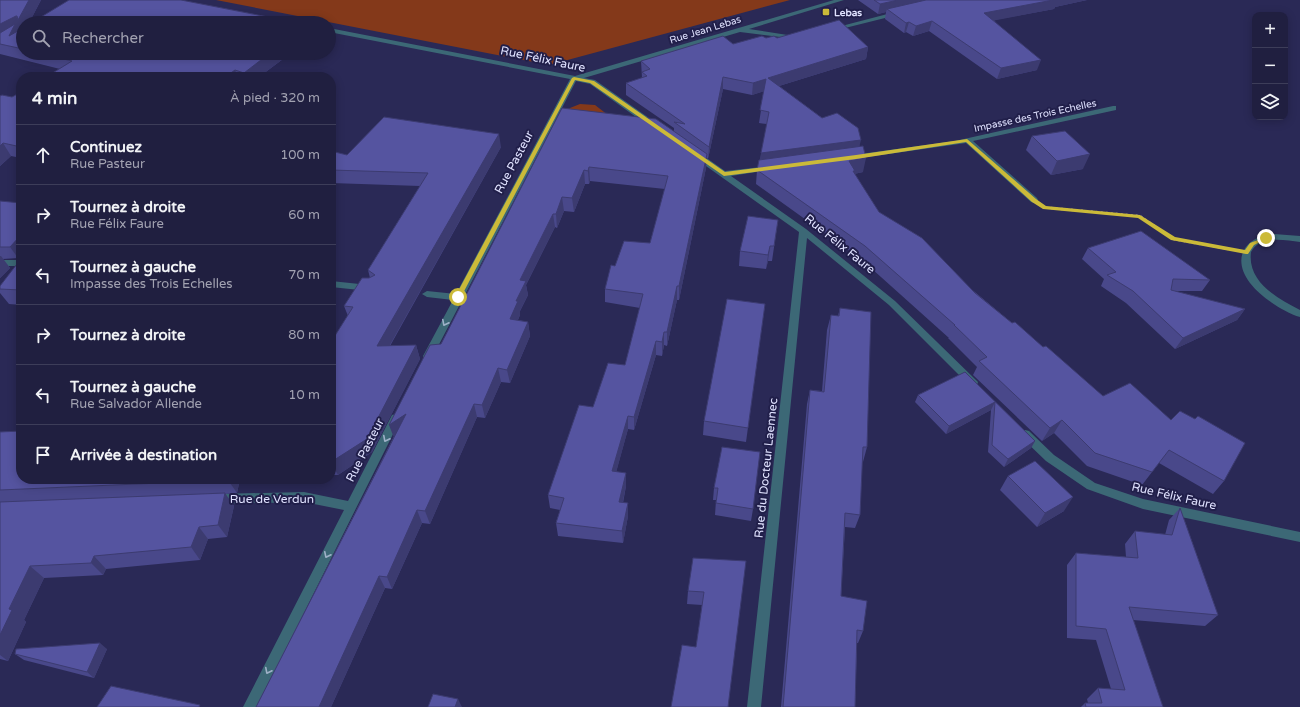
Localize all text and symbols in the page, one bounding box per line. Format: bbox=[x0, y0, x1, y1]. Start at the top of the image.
marker: Lebas bbox=[821, 7, 831, 17]
place label: Lebas bbox=[834, 7, 862, 19]
map controls bbox=[1252, 12, 1288, 120]
button: + bbox=[1252, 12, 1288, 48]
street label: Rue Jean Lebas bbox=[668, 13, 743, 47]
search box bbox=[16, 16, 336, 60]
icon: search bbox=[30, 27, 52, 49]
text: Rechercher bbox=[62, 29, 144, 47]
street label: Rue Félix Faure bbox=[499, 43, 587, 75]
button: − bbox=[1252, 48, 1288, 84]
button: layers bbox=[1252, 84, 1288, 120]
text: 4 min bbox=[32, 88, 77, 109]
text: À pied · 320 m bbox=[230, 90, 320, 106]
street label: Impasse des Trois Echelles bbox=[973, 97, 1098, 135]
street label: Rue Pasteur bbox=[492, 128, 537, 196]
text: Continuez bbox=[70, 138, 142, 156]
icon: ahead bbox=[32, 144, 54, 166]
text: 100 m bbox=[280, 147, 320, 163]
text: Rue Pasteur bbox=[70, 156, 145, 172]
text: Tournez à droite bbox=[70, 198, 185, 216]
icon: right bbox=[32, 204, 54, 226]
text: 60 m bbox=[288, 207, 320, 223]
street label: Rue Félix Faure bbox=[802, 211, 878, 277]
text: Rue Félix Faure bbox=[70, 216, 164, 232]
route end bbox=[1257, 229, 1275, 247]
text: Tournez à gauche bbox=[70, 258, 196, 276]
icon: left bbox=[32, 264, 54, 286]
text: 70 m bbox=[288, 267, 320, 283]
text: Impasse des Trois Echelles bbox=[70, 276, 233, 292]
route start bbox=[449, 288, 467, 306]
one-way arrow bbox=[442, 319, 450, 326]
icon: right bbox=[32, 324, 54, 346]
text: Tournez à droite bbox=[70, 326, 185, 344]
text: 80 m bbox=[288, 327, 320, 343]
text: Tournez à gauche bbox=[70, 378, 196, 396]
icon: left bbox=[32, 384, 54, 406]
text: 10 m bbox=[288, 387, 320, 403]
text: Rue Salvador Allende bbox=[70, 396, 202, 412]
street label: Rue du Docteur Laennec bbox=[752, 397, 780, 539]
street label: Rue Pasteur bbox=[343, 416, 387, 484]
one-way arrow bbox=[383, 435, 390, 442]
icon: arrive bbox=[32, 444, 54, 466]
text: Arrivée à destination bbox=[70, 446, 217, 464]
street label: Rue Félix Faure bbox=[1130, 479, 1218, 513]
street label: Rue de Verdun bbox=[230, 492, 314, 506]
one-way arrow bbox=[324, 551, 332, 558]
one-way arrow bbox=[266, 667, 273, 674]

